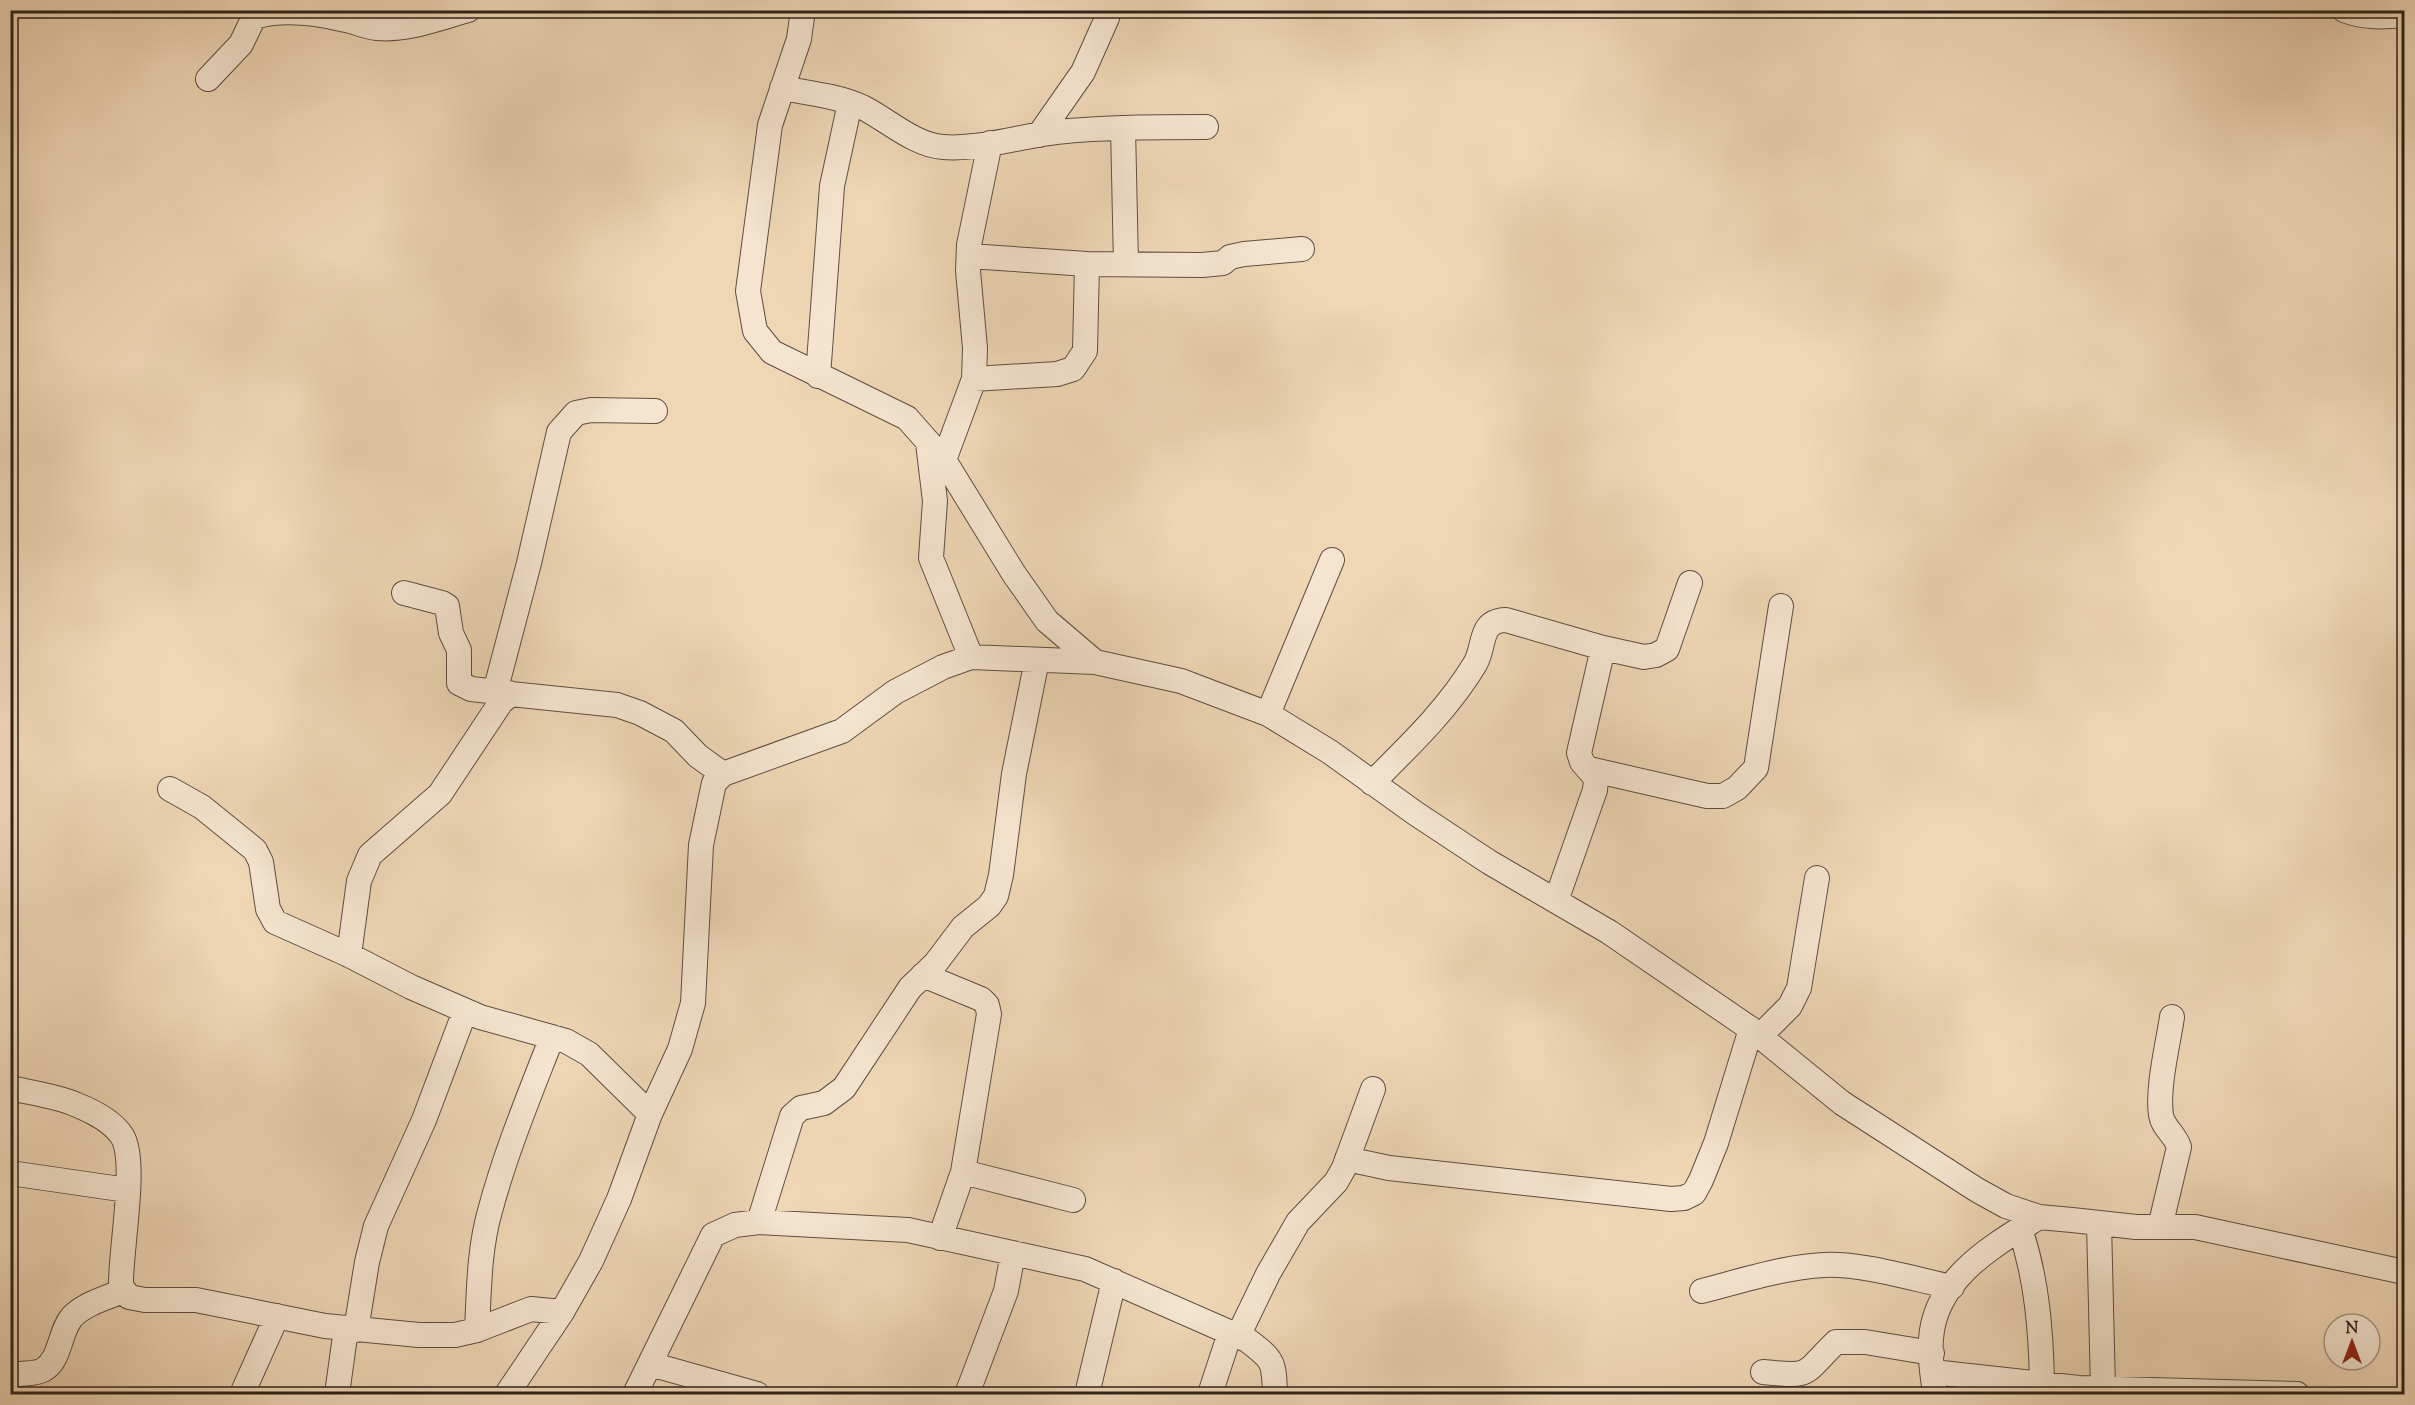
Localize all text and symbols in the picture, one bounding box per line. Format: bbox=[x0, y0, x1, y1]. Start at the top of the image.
north arrow bbox=[2322, 1312, 2382, 1372]
text: N bbox=[2346, 1318, 2359, 1341]

